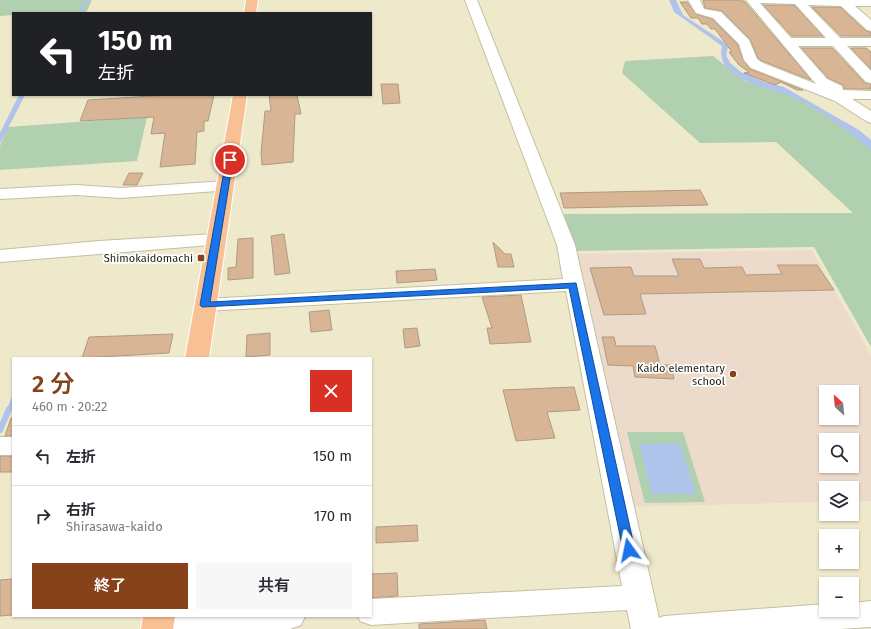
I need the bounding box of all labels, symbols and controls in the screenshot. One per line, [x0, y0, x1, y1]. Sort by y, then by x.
text: 150 m [98, 24, 173, 57]
icon: left [32, 28, 84, 80]
text: 左折 [98, 62, 134, 84]
pin [213, 143, 247, 177]
icon: arrive [219, 149, 241, 171]
place label: Shimokaidomachi [104, 252, 193, 265]
marker: Shimokaidomachi [196, 253, 206, 263]
place label: Kaido elementary school [637, 362, 726, 388]
marker: Kaido elementary school [728, 369, 738, 379]
text: 2 分 [32, 370, 74, 398]
button: close [310, 370, 352, 412]
north arrow [819, 385, 859, 425]
map controls [819, 385, 859, 617]
text: 460 m · 20:22 [32, 399, 107, 414]
button: search [819, 433, 859, 473]
icon: left [32, 445, 54, 467]
text: 150 m [313, 447, 352, 465]
text: 左折 [66, 448, 96, 466]
button: layers [819, 481, 859, 521]
text: 右折 [66, 501, 96, 519]
icon: right [32, 505, 54, 527]
text: 170 m [314, 507, 352, 525]
text: Shirasawa-kaido [66, 519, 163, 534]
position arrow [608, 529, 650, 571]
button: + [819, 529, 859, 569]
button: 終了 [32, 563, 188, 609]
button: 共有 [196, 563, 352, 609]
button: − [819, 577, 859, 617]

